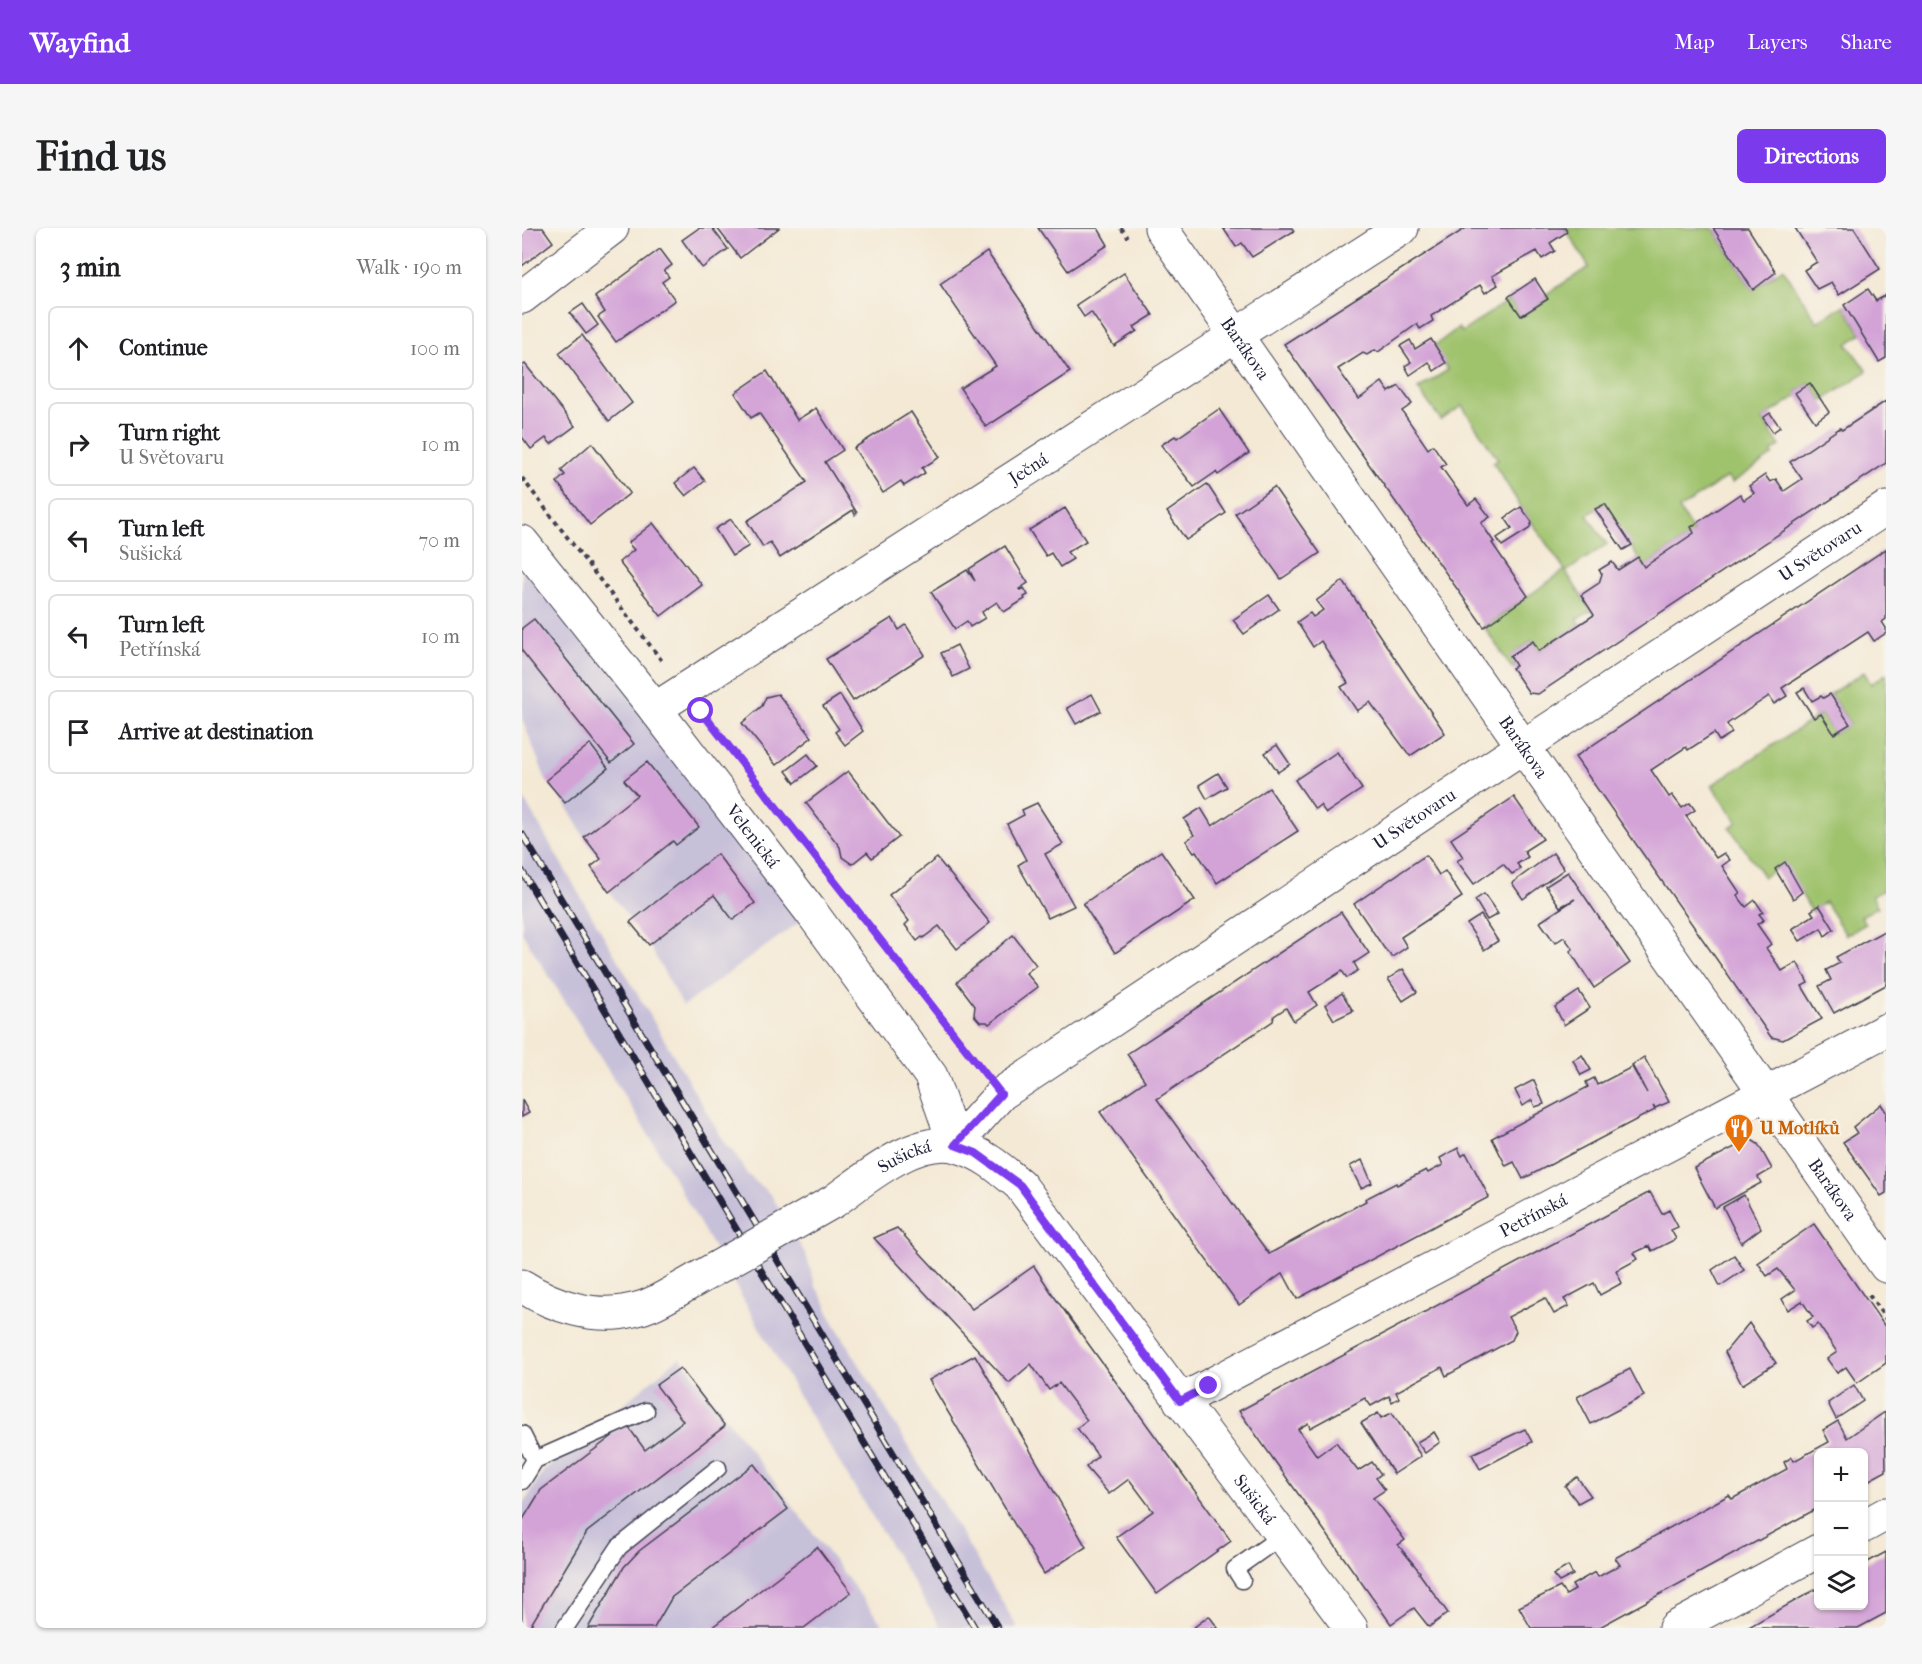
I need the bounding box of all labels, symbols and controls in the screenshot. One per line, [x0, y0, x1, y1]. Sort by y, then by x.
text: Wayfind [30, 26, 130, 59]
text: Map [1674, 30, 1715, 54]
text: Layers [1748, 30, 1807, 54]
text: Share [1840, 30, 1892, 54]
button: Directions [1737, 129, 1886, 183]
text: Find us [36, 132, 166, 181]
text: 3 min [60, 252, 121, 283]
text: Walk · 190 m [356, 256, 462, 279]
street label: Barákova [1216, 313, 1274, 384]
icon: ahead [62, 332, 95, 365]
text: Continue [119, 335, 208, 361]
text: 100 m [410, 337, 460, 360]
text: Turn right [119, 420, 220, 446]
icon: right [62, 428, 95, 461]
text: 10 m [421, 433, 460, 456]
text: U Světovaru [119, 446, 224, 469]
street label: Ječná [1003, 448, 1052, 490]
text: Turn left [119, 516, 205, 542]
street label: U Světovaru [1775, 517, 1865, 586]
icon: left [62, 524, 95, 557]
text: 70 m [418, 529, 460, 552]
text: Sušická [119, 542, 182, 565]
text: Turn left [119, 612, 205, 638]
icon: left [62, 620, 95, 653]
text: 10 m [421, 625, 460, 648]
text: Petřínská [119, 638, 201, 661]
route start [687, 697, 713, 723]
street label: Barákova [1495, 712, 1553, 783]
icon: arrive [62, 716, 95, 749]
text: Arrive at destination [119, 719, 313, 745]
street label: U Světovaru [1369, 784, 1460, 854]
street label: Velenická [721, 800, 784, 873]
restaurant icon: U Motlíků [1723, 1112, 1755, 1154]
place label: U Motlíků [1759, 1118, 1840, 1139]
street label: Sušická [874, 1135, 934, 1178]
street label: Barákova [1804, 1155, 1862, 1225]
street label: Petřínská [1496, 1189, 1571, 1242]
route end [1195, 1372, 1221, 1398]
map controls [1814, 1448, 1868, 1610]
button: + [1814, 1448, 1868, 1502]
street label: Sušická [1229, 1470, 1281, 1529]
button: − [1814, 1502, 1868, 1556]
button: layers [1814, 1556, 1868, 1610]

